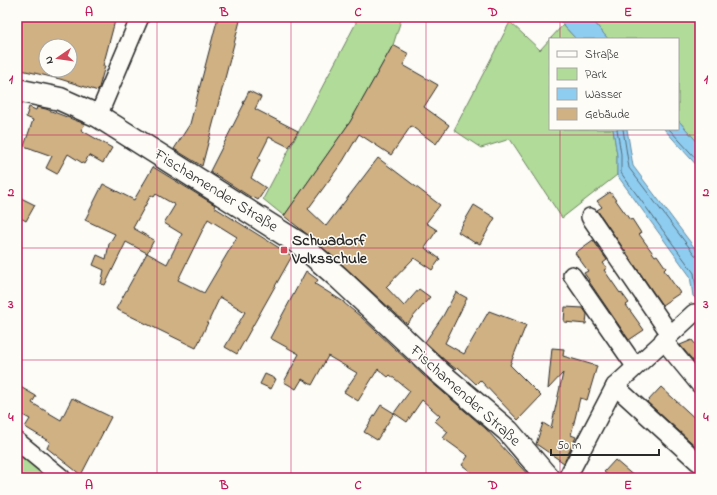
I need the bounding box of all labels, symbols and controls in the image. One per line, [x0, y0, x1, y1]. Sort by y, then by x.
text: A [85, 3, 93, 22]
text: B [219, 3, 229, 22]
text: C [354, 3, 362, 22]
text: D [487, 3, 498, 22]
text: E [624, 3, 632, 22]
north arrow [38, 38, 78, 78]
legend [549, 38, 679, 130]
text: Straße [585, 46, 619, 64]
text: N [41, 55, 58, 65]
text: Park [585, 66, 607, 84]
text: 1 [9, 70, 14, 89]
text: 1 [704, 70, 709, 89]
text: Wasser [585, 86, 622, 104]
text: Gebäude [585, 106, 630, 124]
street label: Fischamender Straße [149, 143, 283, 239]
text: 2 [7, 183, 15, 202]
text: 2 [702, 183, 710, 202]
place label: Schwadorf Volksschule [291, 229, 368, 271]
marker: Schwadorf Volksschule [279, 245, 289, 255]
text: 3 [7, 295, 14, 314]
text: 3 [702, 295, 709, 314]
street label: Fischamender Straße [403, 339, 526, 453]
text: 4 [7, 408, 14, 427]
text: 4 [702, 408, 709, 427]
scale bar [551, 431, 659, 457]
text: 50 m [557, 437, 581, 455]
text: A [85, 476, 93, 495]
text: B [219, 476, 229, 495]
text: C [354, 476, 362, 495]
text: D [487, 476, 498, 495]
text: E [624, 476, 632, 495]

